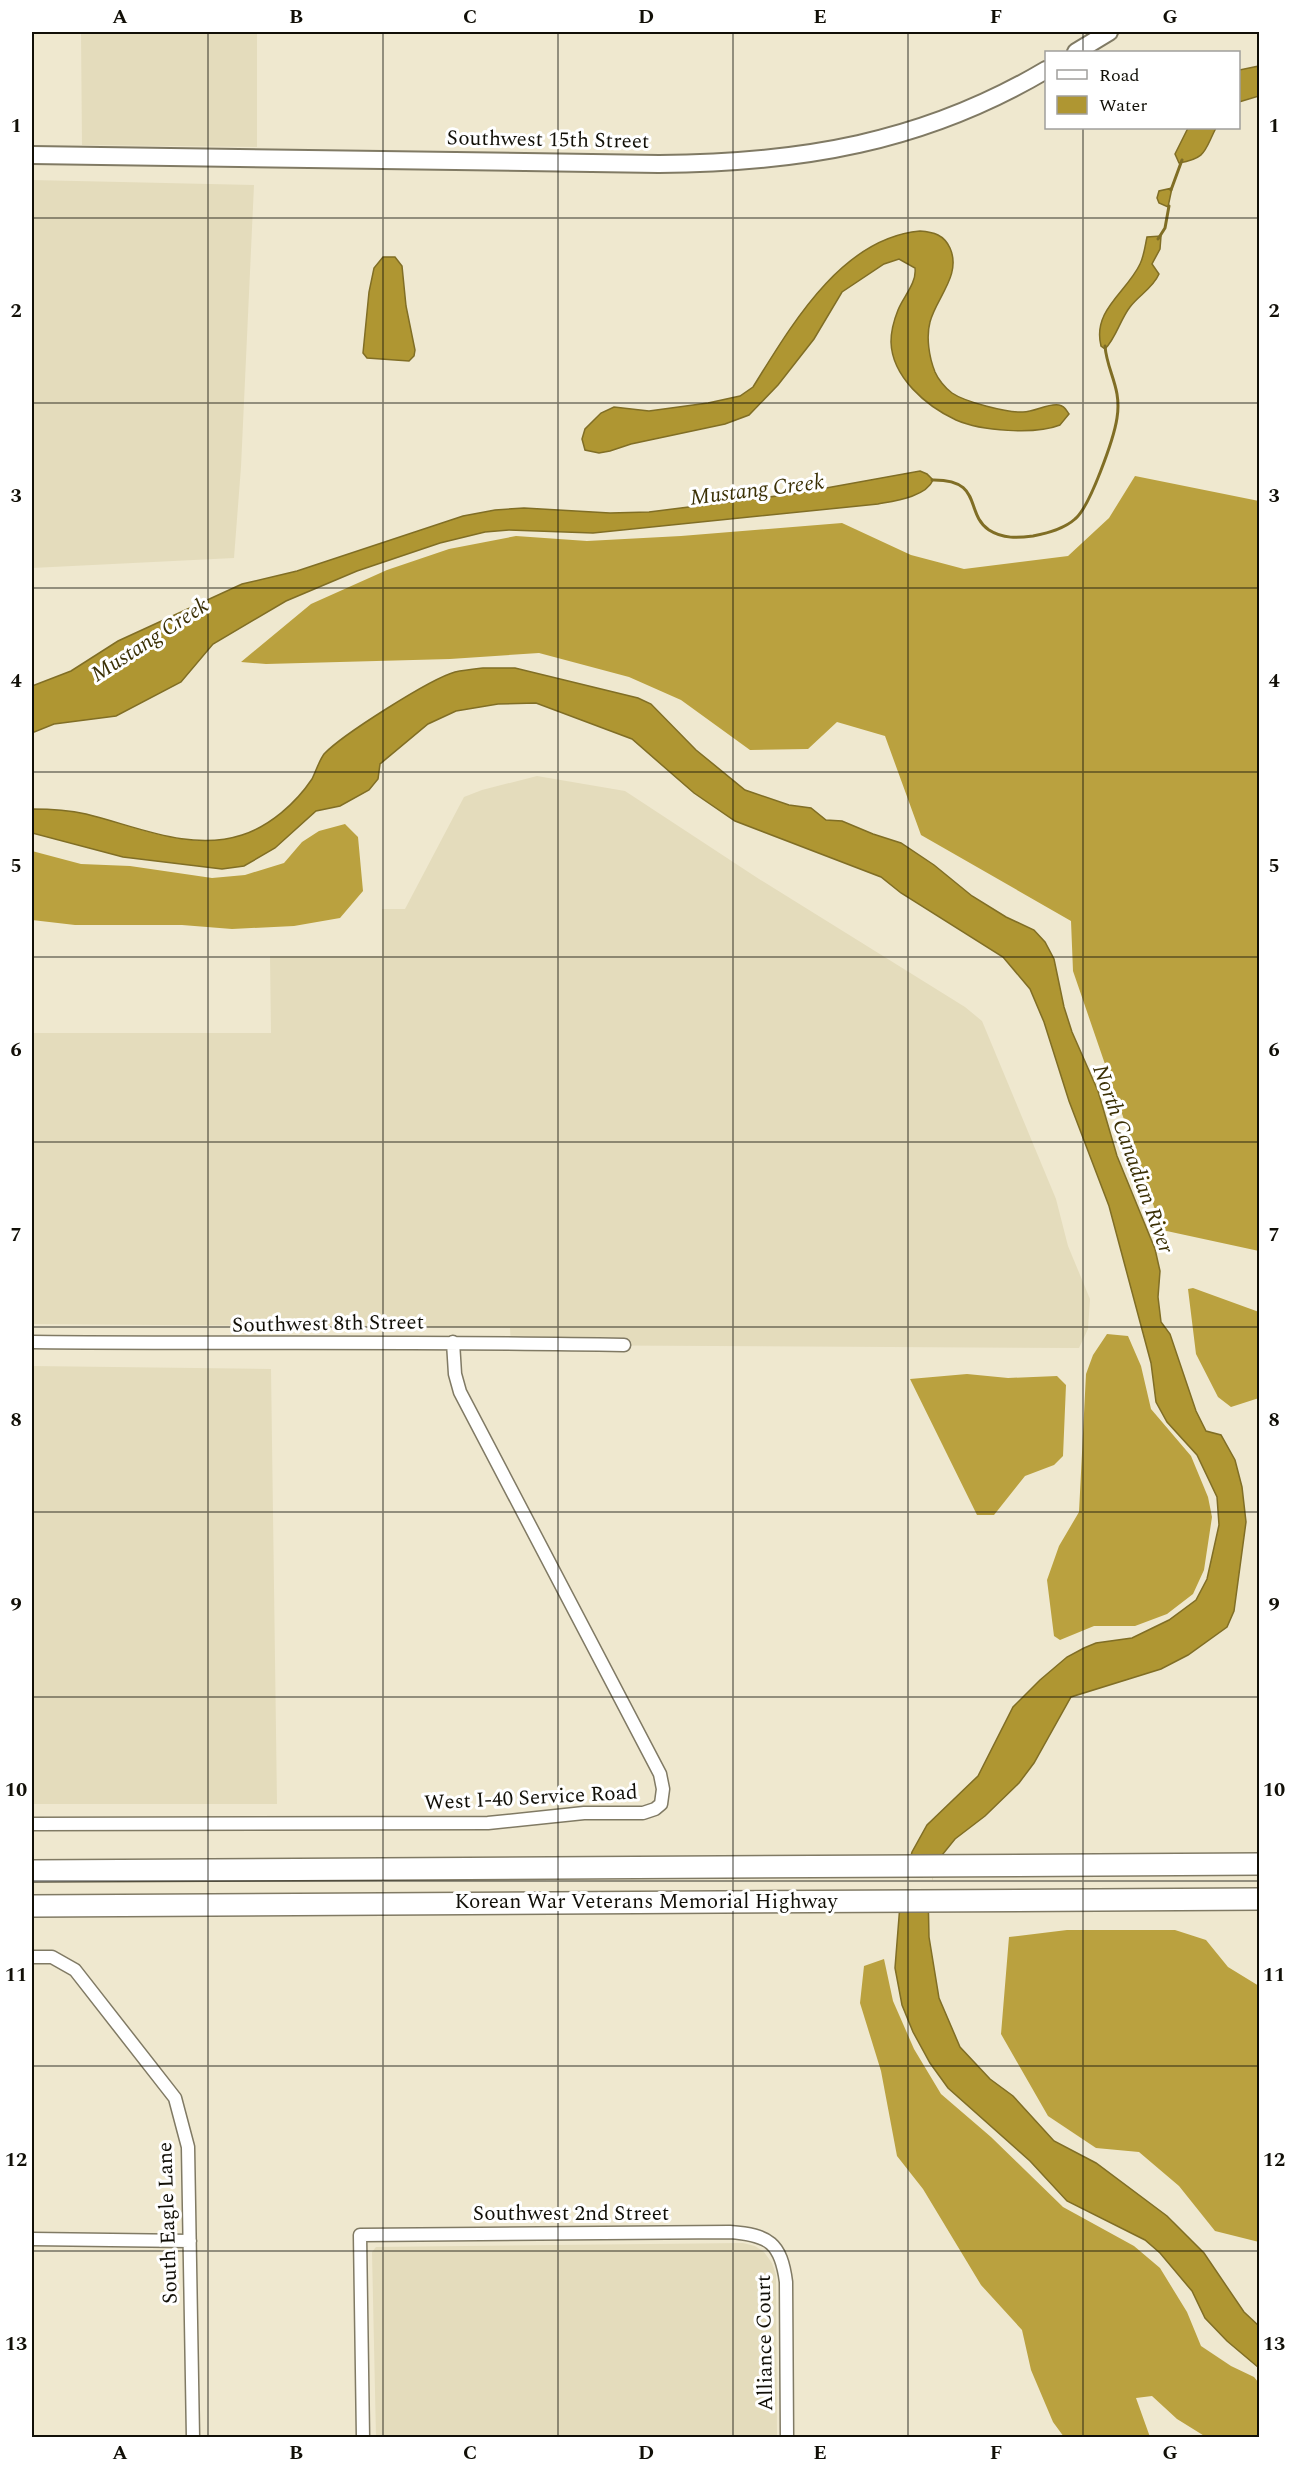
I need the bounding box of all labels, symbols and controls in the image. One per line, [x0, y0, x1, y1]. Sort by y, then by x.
text: A [112, 2, 128, 32]
text: B [289, 2, 303, 32]
text: C [463, 2, 477, 32]
text: D [638, 2, 654, 32]
text: E [813, 2, 827, 32]
text: F [990, 2, 1002, 32]
text: G [1162, 2, 1178, 32]
legend [1045, 51, 1240, 129]
text: Road [1099, 62, 1140, 89]
text: Water [1099, 92, 1147, 119]
text: 1 [10, 111, 22, 141]
text: 1 [1268, 111, 1280, 141]
street label: Southwest 15th Street [446, 122, 650, 158]
text: 2 [10, 296, 22, 326]
text: 2 [1268, 296, 1280, 326]
water label: Mustang Creek [688, 465, 826, 515]
text: 3 [10, 481, 22, 511]
text: 3 [1268, 481, 1280, 511]
water label: Mustang Creek [84, 589, 216, 691]
text: 4 [10, 666, 22, 696]
text: 4 [1268, 666, 1280, 696]
text: 5 [10, 851, 22, 881]
text: 5 [1268, 851, 1280, 881]
text: 6 [10, 1035, 22, 1065]
text: 6 [1268, 1035, 1280, 1065]
water label: North Canadian River [1083, 1060, 1183, 1259]
text: 7 [10, 1220, 22, 1250]
text: 7 [1268, 1220, 1280, 1250]
street label: Southwest 8th Street [232, 1306, 424, 1342]
text: 8 [10, 1405, 22, 1435]
text: 8 [1268, 1405, 1280, 1435]
text: 9 [10, 1590, 22, 1620]
text: 9 [1268, 1590, 1280, 1620]
text: 10 [5, 1775, 27, 1805]
text: 10 [1263, 1775, 1285, 1805]
street label: West I-40 Service Road [423, 1776, 639, 1820]
street label: Korean War Veterans Memorial Highway [454, 1886, 838, 1918]
text: 11 [5, 1960, 27, 1990]
text: 11 [1263, 1960, 1285, 1990]
street label: South Eagle Lane [149, 2141, 187, 2305]
text: 12 [5, 2145, 27, 2175]
text: 12 [1263, 2145, 1285, 2175]
street label: Southwest 2nd Street [473, 2198, 669, 2230]
street label: Alliance Court [748, 2274, 782, 2412]
text: 13 [5, 2329, 27, 2359]
text: 13 [1263, 2329, 1285, 2359]
text: A [112, 2438, 128, 2468]
text: B [289, 2438, 303, 2468]
text: C [463, 2438, 477, 2468]
text: D [638, 2438, 654, 2468]
text: E [813, 2438, 827, 2468]
text: F [990, 2438, 1002, 2468]
text: G [1162, 2438, 1178, 2468]

